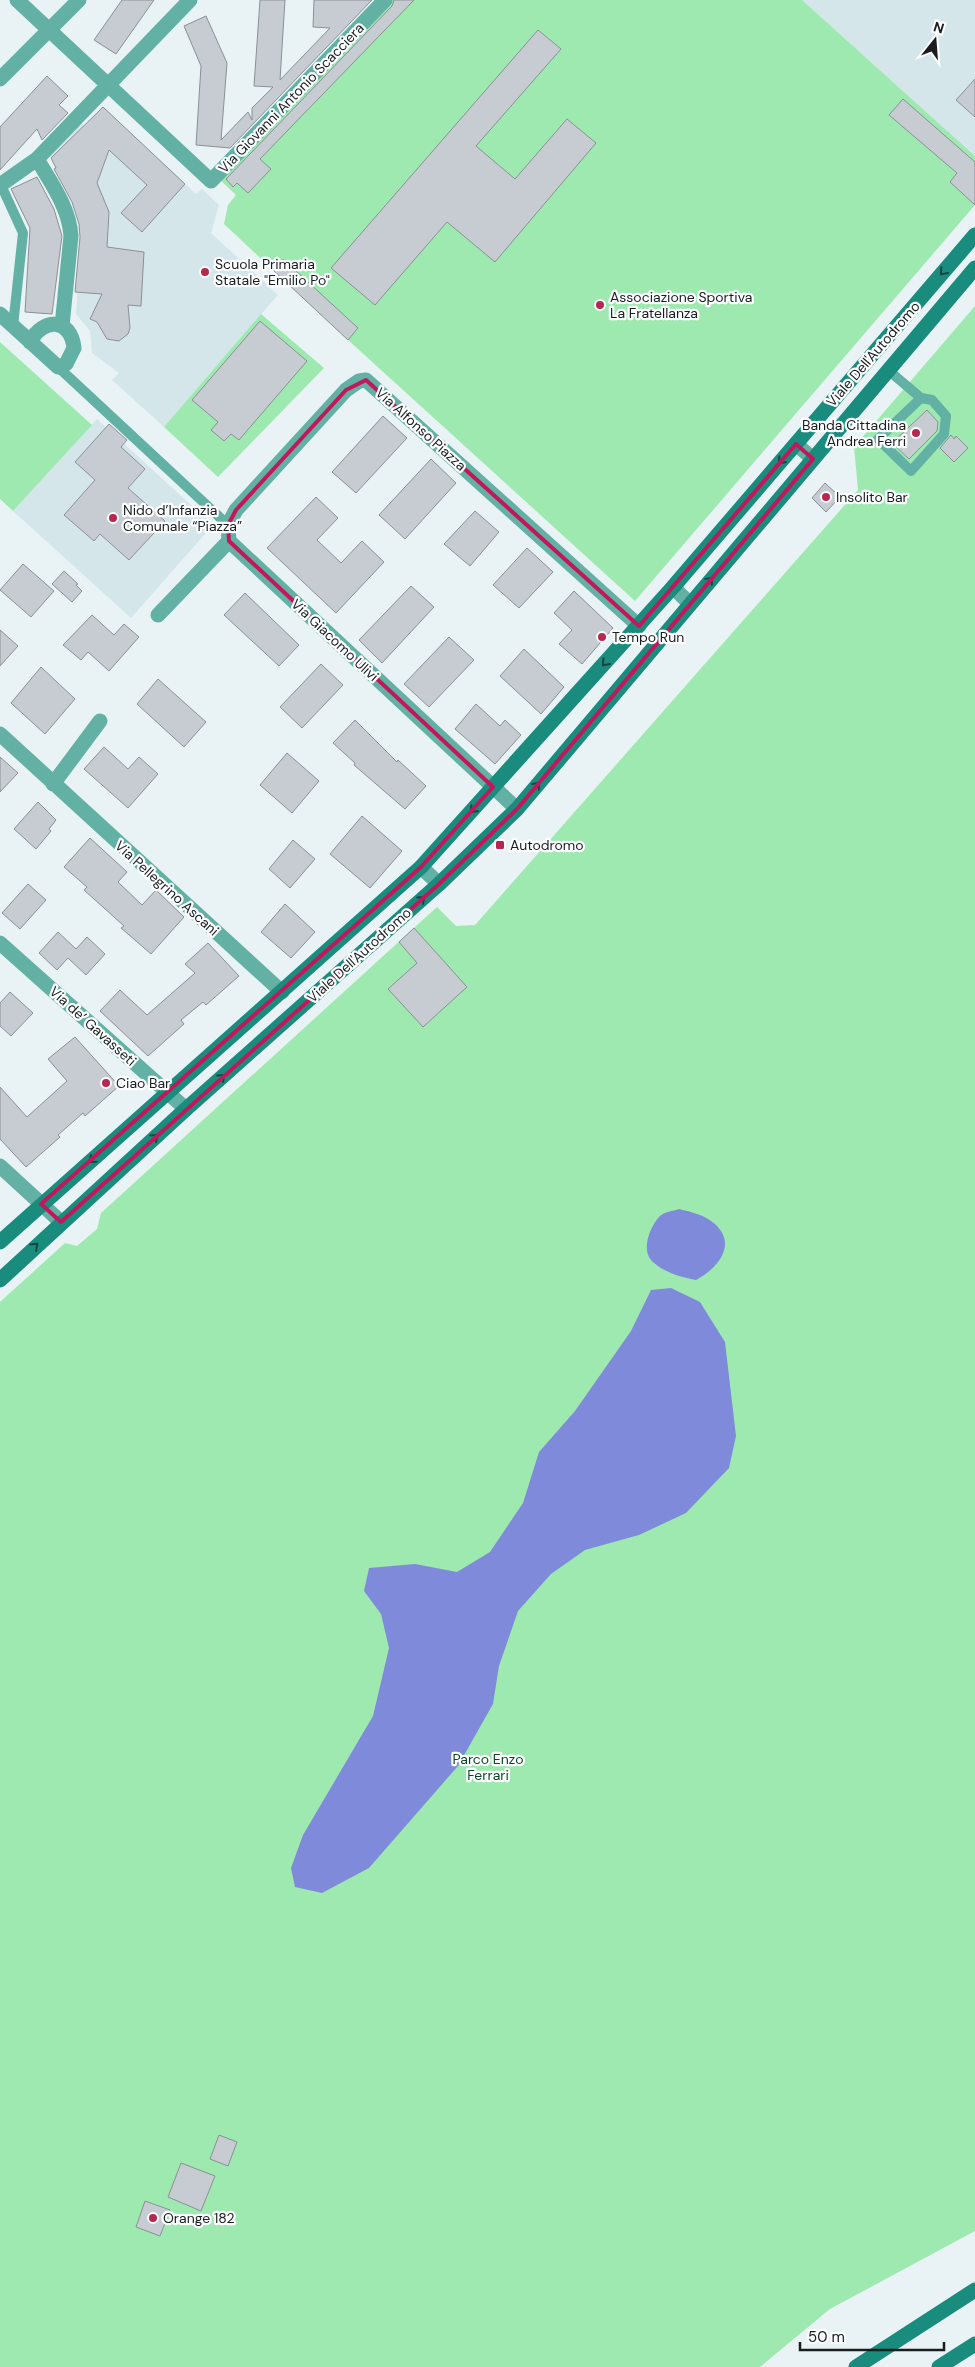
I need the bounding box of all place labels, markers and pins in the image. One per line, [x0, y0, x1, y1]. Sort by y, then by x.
place label: Scuola Primaria Statale "Emilio Po" [215, 255, 330, 289]
marker: Scuola Primaria Statale "Emilio Po" [199, 266, 211, 278]
place label: Associazione Sportiva La Fratellanza [610, 288, 752, 322]
marker: Associazione Sportiva La Fratellanza [594, 299, 606, 311]
place label: Banda Cittadina Andrea Ferri [802, 416, 906, 450]
marker: Banda Cittadina Andrea Ferri [910, 427, 922, 439]
place label: Insolito Bar [836, 488, 908, 506]
marker: Insolito Bar [820, 491, 832, 503]
place label: Nido d’Infanzia Comunale “Piazza” [123, 501, 242, 535]
marker: Nido d’Infanzia Comunale “Piazza” [107, 512, 119, 524]
place label: Tempo Run [612, 628, 684, 646]
marker: Tempo Run [596, 631, 608, 643]
place label: Autodromo [510, 836, 584, 854]
marker: Autodromo [494, 839, 506, 851]
place label: Ciao Bar [116, 1074, 170, 1092]
marker: Ciao Bar [100, 1077, 112, 1089]
place label: Orange 182 [163, 2209, 235, 2227]
marker: Orange 182 [147, 2212, 159, 2224]

